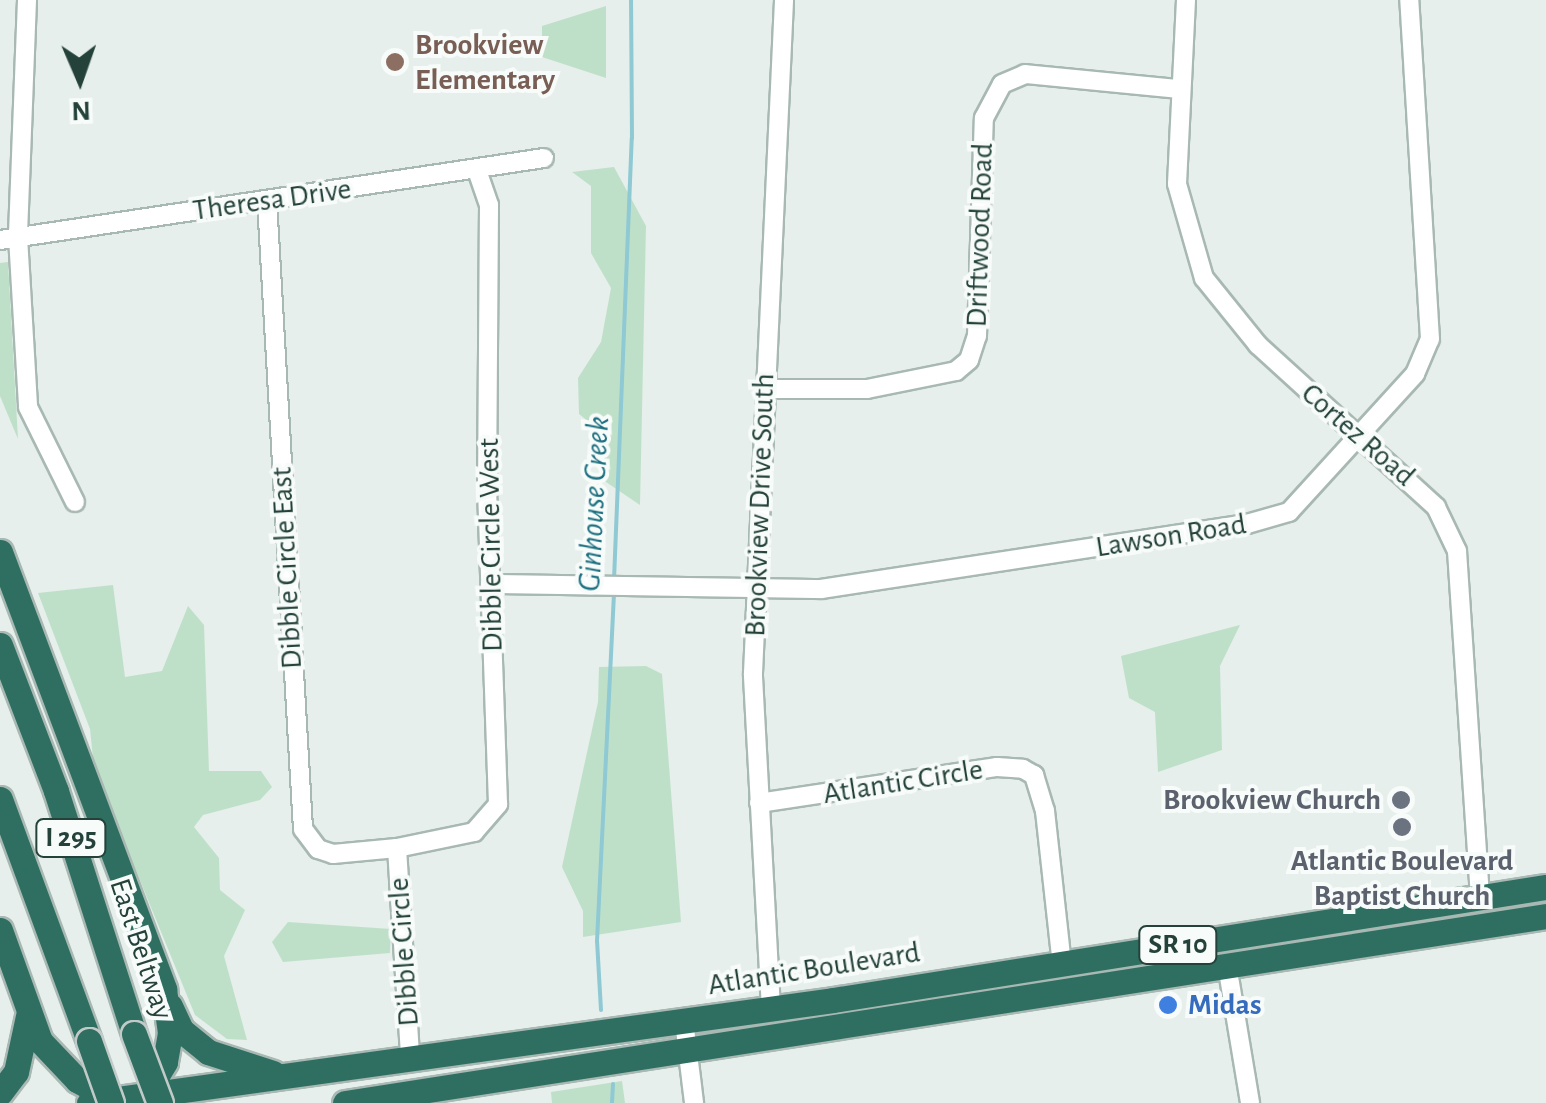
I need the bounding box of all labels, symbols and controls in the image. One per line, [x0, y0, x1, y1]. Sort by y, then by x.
place label: Brookview Elementary [415, 27, 555, 98]
north arrow [30, 30, 130, 130]
marker: Brookview Elementary [384, 51, 406, 73]
text: N [71, 96, 91, 124]
street label: Driftwood Road [959, 142, 1001, 328]
street label: Theresa Drive [190, 171, 354, 229]
street label: Brookview Drive South [737, 373, 783, 637]
street label: Cortez Road [1294, 376, 1422, 494]
water label: Ginhouse Creek [570, 416, 618, 592]
street label: Dibble Circle West [471, 438, 511, 652]
street label: Dibble Circle East [264, 466, 310, 670]
street label: Lawson Road [1093, 506, 1249, 566]
street label: Atlantic Circle [820, 752, 986, 812]
place label: Brookview Church [1163, 782, 1381, 818]
marker: Brookview Church [1390, 789, 1412, 811]
road number: I 295 [34, 815, 108, 861]
marker: Atlantic Boulevard Baptist Church [1391, 816, 1413, 838]
place label: Atlantic Boulevard Baptist Church [1291, 843, 1513, 914]
street label: East Beltway [101, 874, 181, 1024]
street label: Dibble Circle [381, 876, 427, 1028]
road number: SR 10 [1138, 922, 1218, 968]
street label: Atlantic Boulevard [705, 934, 923, 1004]
place label: Midas [1188, 987, 1261, 1023]
marker: Midas [1157, 994, 1179, 1016]

